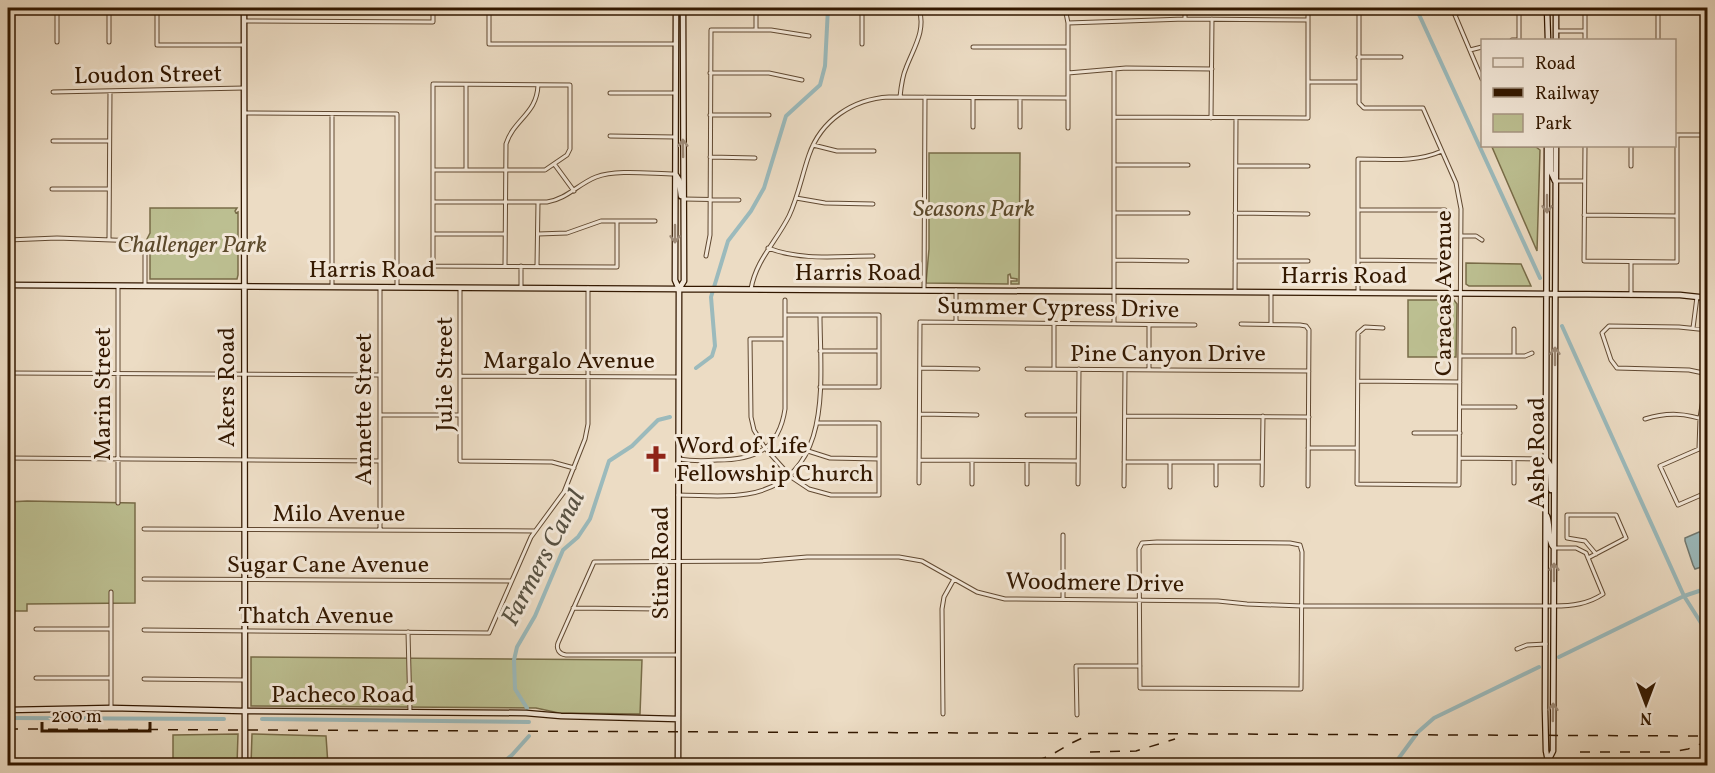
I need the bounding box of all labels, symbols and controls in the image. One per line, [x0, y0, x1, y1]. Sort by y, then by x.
legend [1481, 39, 1676, 147]
text: Road [1535, 52, 1576, 77]
street label: Loudon Street [74, 58, 222, 94]
text: Railway [1535, 82, 1599, 107]
text: Park [1535, 112, 1572, 137]
one-way arrow [677, 139, 689, 159]
park label: Seasons Park [913, 193, 1035, 227]
one-way arrow [1541, 193, 1553, 213]
street label: Caracas Avenue [1428, 210, 1462, 376]
one-way arrow [669, 223, 681, 243]
park label: Challenger Park [117, 229, 267, 263]
street label: Harris Road [309, 254, 435, 288]
street label: Harris Road [795, 257, 921, 291]
street label: Harris Road [1281, 260, 1407, 294]
street label: Summer Cypress Drive [937, 290, 1179, 328]
street label: Julie Street [429, 317, 463, 431]
street label: Marin Street [87, 327, 121, 461]
street label: Akers Road [211, 327, 245, 447]
street label: Annette Street [348, 333, 382, 485]
street label: Pine Canyon Drive [1070, 338, 1266, 372]
street label: Margalo Avenue [483, 345, 655, 379]
one-way arrow [1549, 347, 1561, 367]
street label: Ashe Road [1521, 397, 1555, 509]
place label: Word of Life Fellowship Church [676, 430, 873, 492]
church icon: Word of Life Fellowship Church [641, 444, 671, 474]
water label: Farmers Canal [493, 483, 595, 632]
street label: Milo Avenue [273, 498, 405, 532]
street label: Stine Road [645, 506, 679, 620]
street label: Sugar Cane Avenue [227, 549, 429, 583]
one-way arrow [1548, 563, 1560, 583]
street label: Woodmere Drive [1005, 565, 1185, 603]
street label: Thatch Avenue [238, 600, 394, 634]
north arrow [1616, 674, 1676, 734]
street label: Pacheco Road [271, 679, 415, 713]
scale bar [42, 695, 150, 733]
one-way arrow [1547, 702, 1559, 722]
text: 200 m [51, 705, 102, 730]
text: N [1640, 706, 1652, 728]

